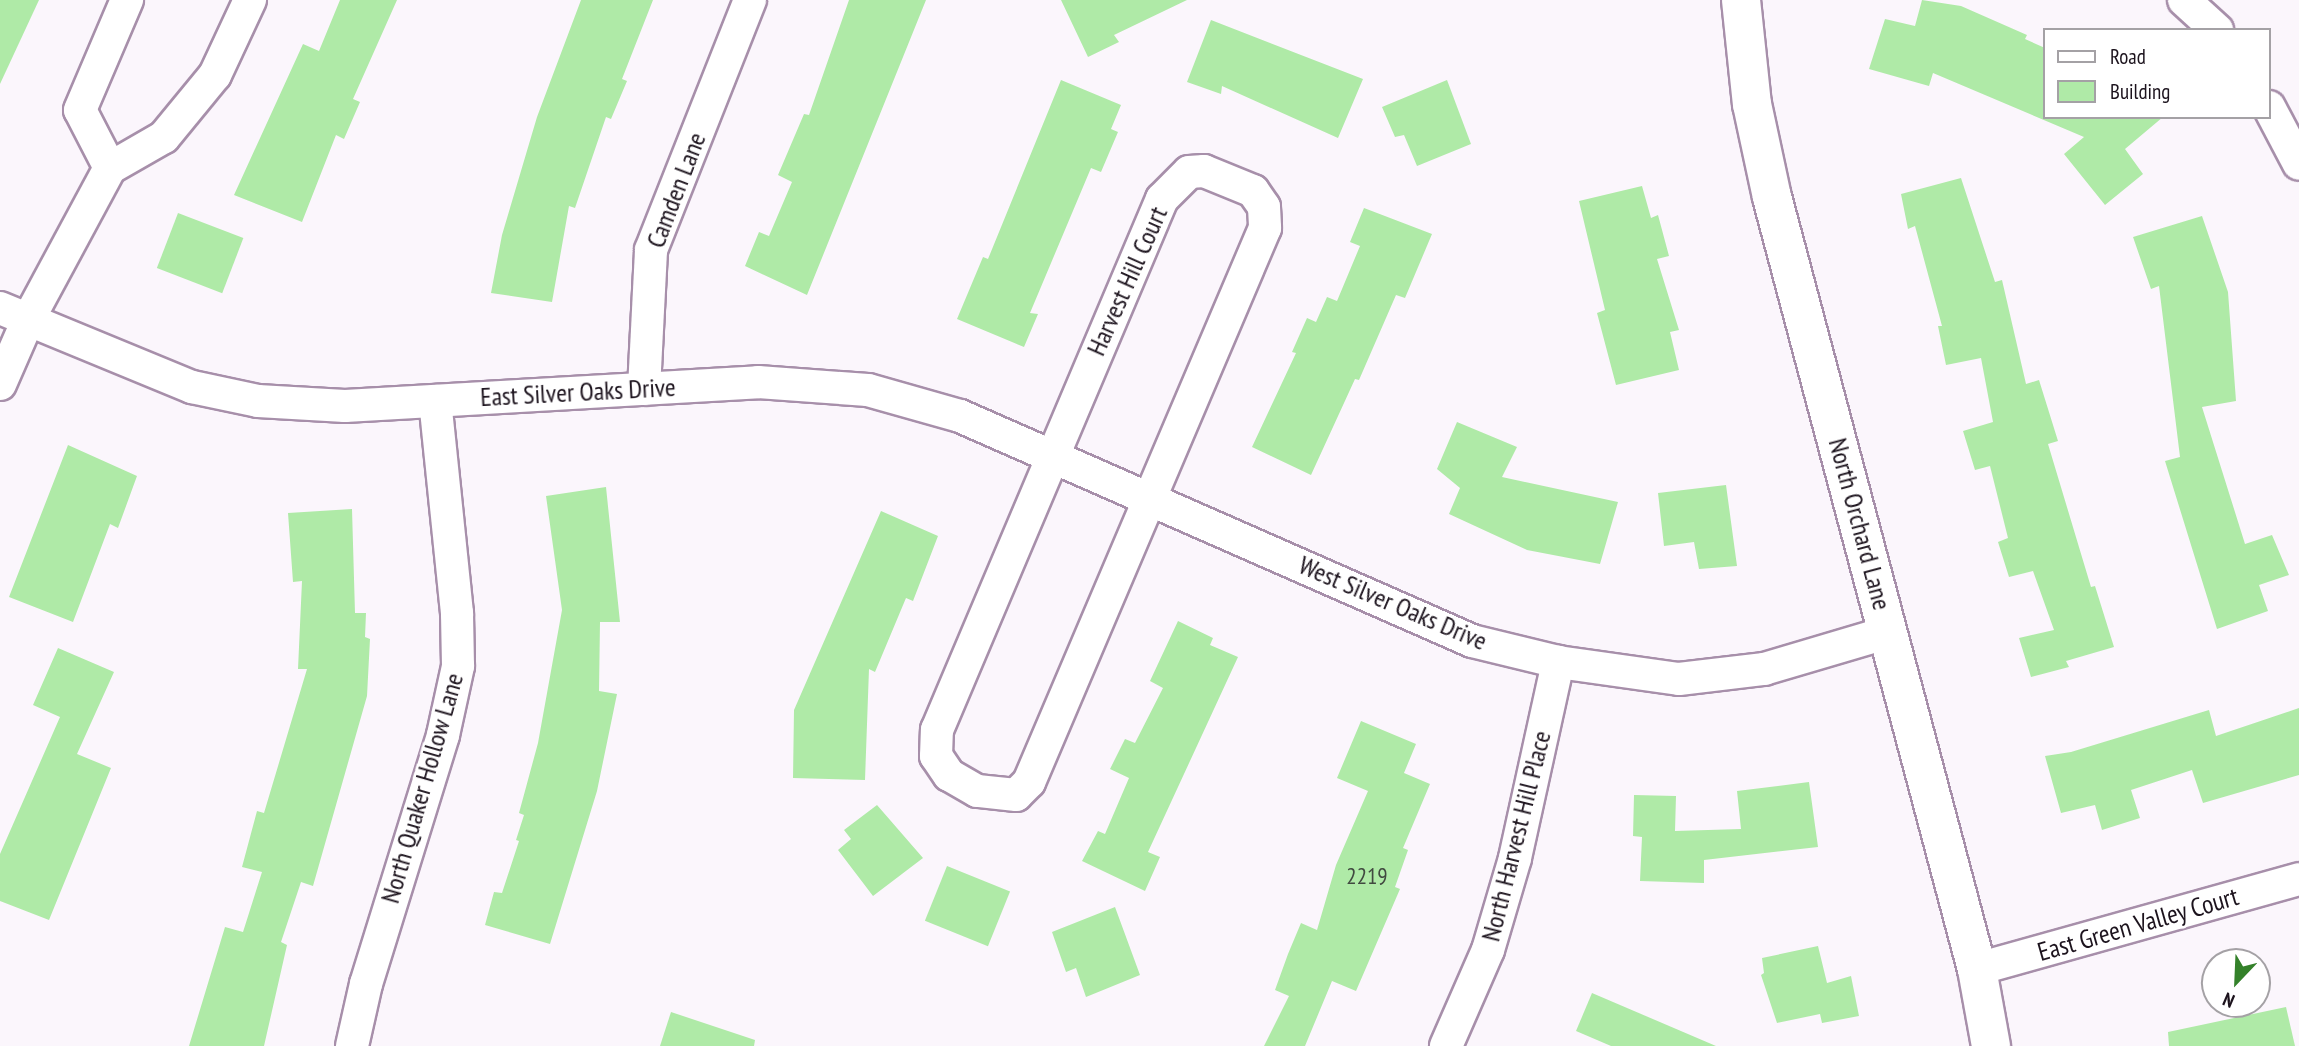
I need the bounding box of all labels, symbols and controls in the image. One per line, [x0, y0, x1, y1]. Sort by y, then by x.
legend [2044, 28, 2271, 119]
text: Road [2110, 43, 2146, 70]
text: Building [2110, 78, 2170, 105]
street label: Camden Lane [640, 128, 712, 252]
street label: Harvest Hill Court [1080, 202, 1174, 360]
street label: East Silver Oaks Drive [480, 371, 676, 413]
street label: North Orchard Lane [1822, 435, 1898, 613]
street label: West Silver Oaks Drive [1294, 549, 1492, 657]
street label: North Quaker Hollow Lane [374, 669, 470, 907]
street label: North Harvest Hill Place [1475, 728, 1557, 944]
house number: 2219 [1346, 862, 1388, 890]
street label: East Green Valley Court [2033, 880, 2243, 968]
north arrow [2201, 948, 2271, 1018]
text: N [2219, 987, 2238, 1014]

